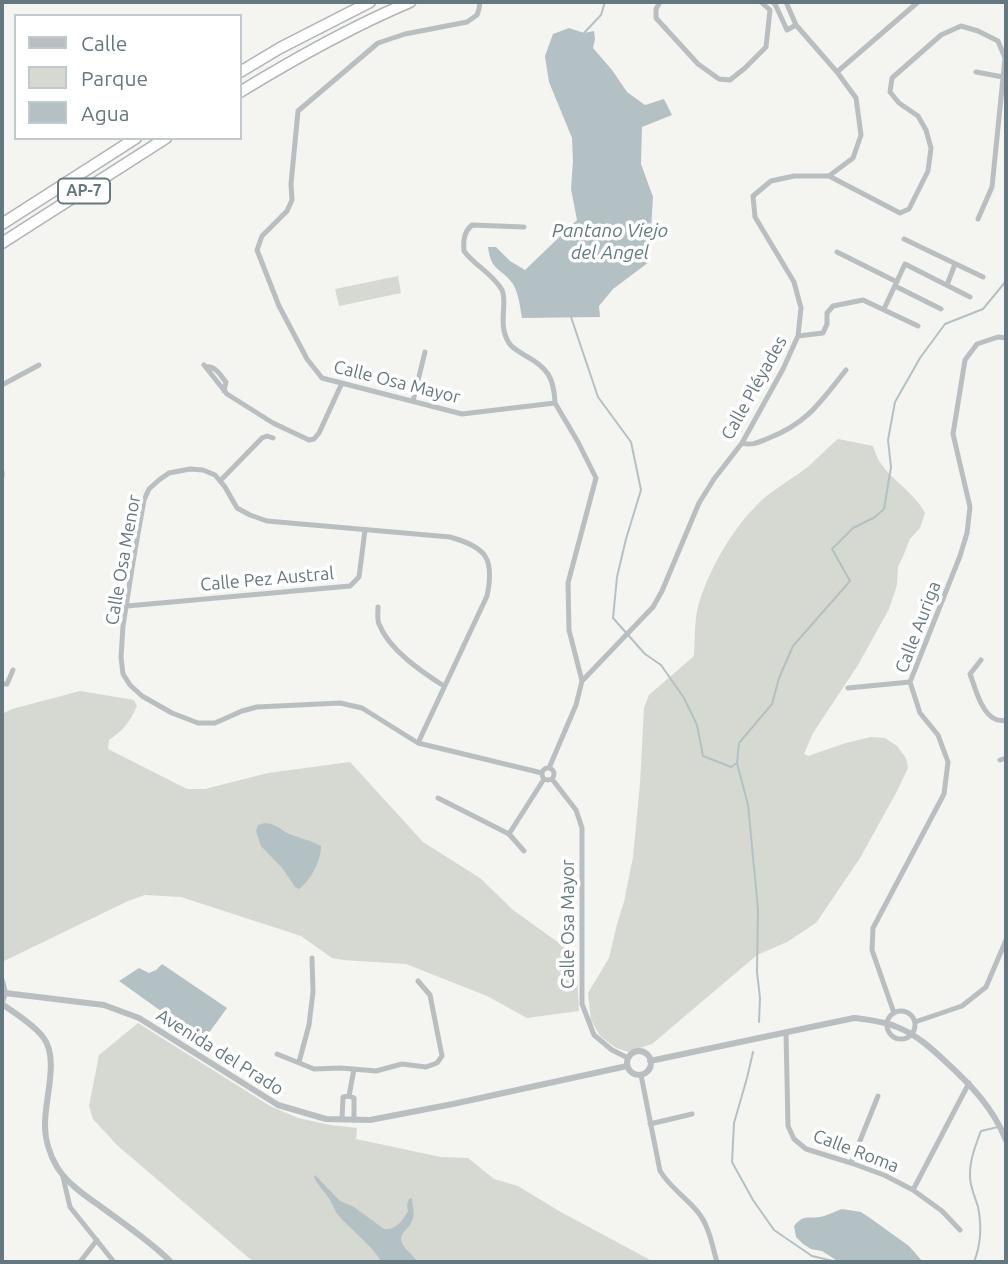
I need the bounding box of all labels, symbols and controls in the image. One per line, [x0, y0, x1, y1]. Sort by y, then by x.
legend [14, 14, 242, 140]
text: Calle [81, 31, 127, 55]
text: Parque [81, 66, 148, 90]
text: Agua [81, 101, 130, 125]
road number: AP-7 [58, 178, 110, 204]
water label: Pantano Viejo del Angel [552, 220, 668, 264]
street label: Calle Pléyades [717, 332, 791, 444]
street label: Calle Osa Mayor [331, 356, 463, 408]
street label: Calle Osa Menor [101, 493, 145, 627]
street label: Calle Pez Austral [199, 562, 335, 596]
street label: Calle Auriga [891, 578, 945, 676]
street label: Calle Osa Mayor [557, 859, 579, 989]
street label: Avenida del Prado [152, 1004, 288, 1100]
street label: Calle Roma [810, 1125, 902, 1177]

